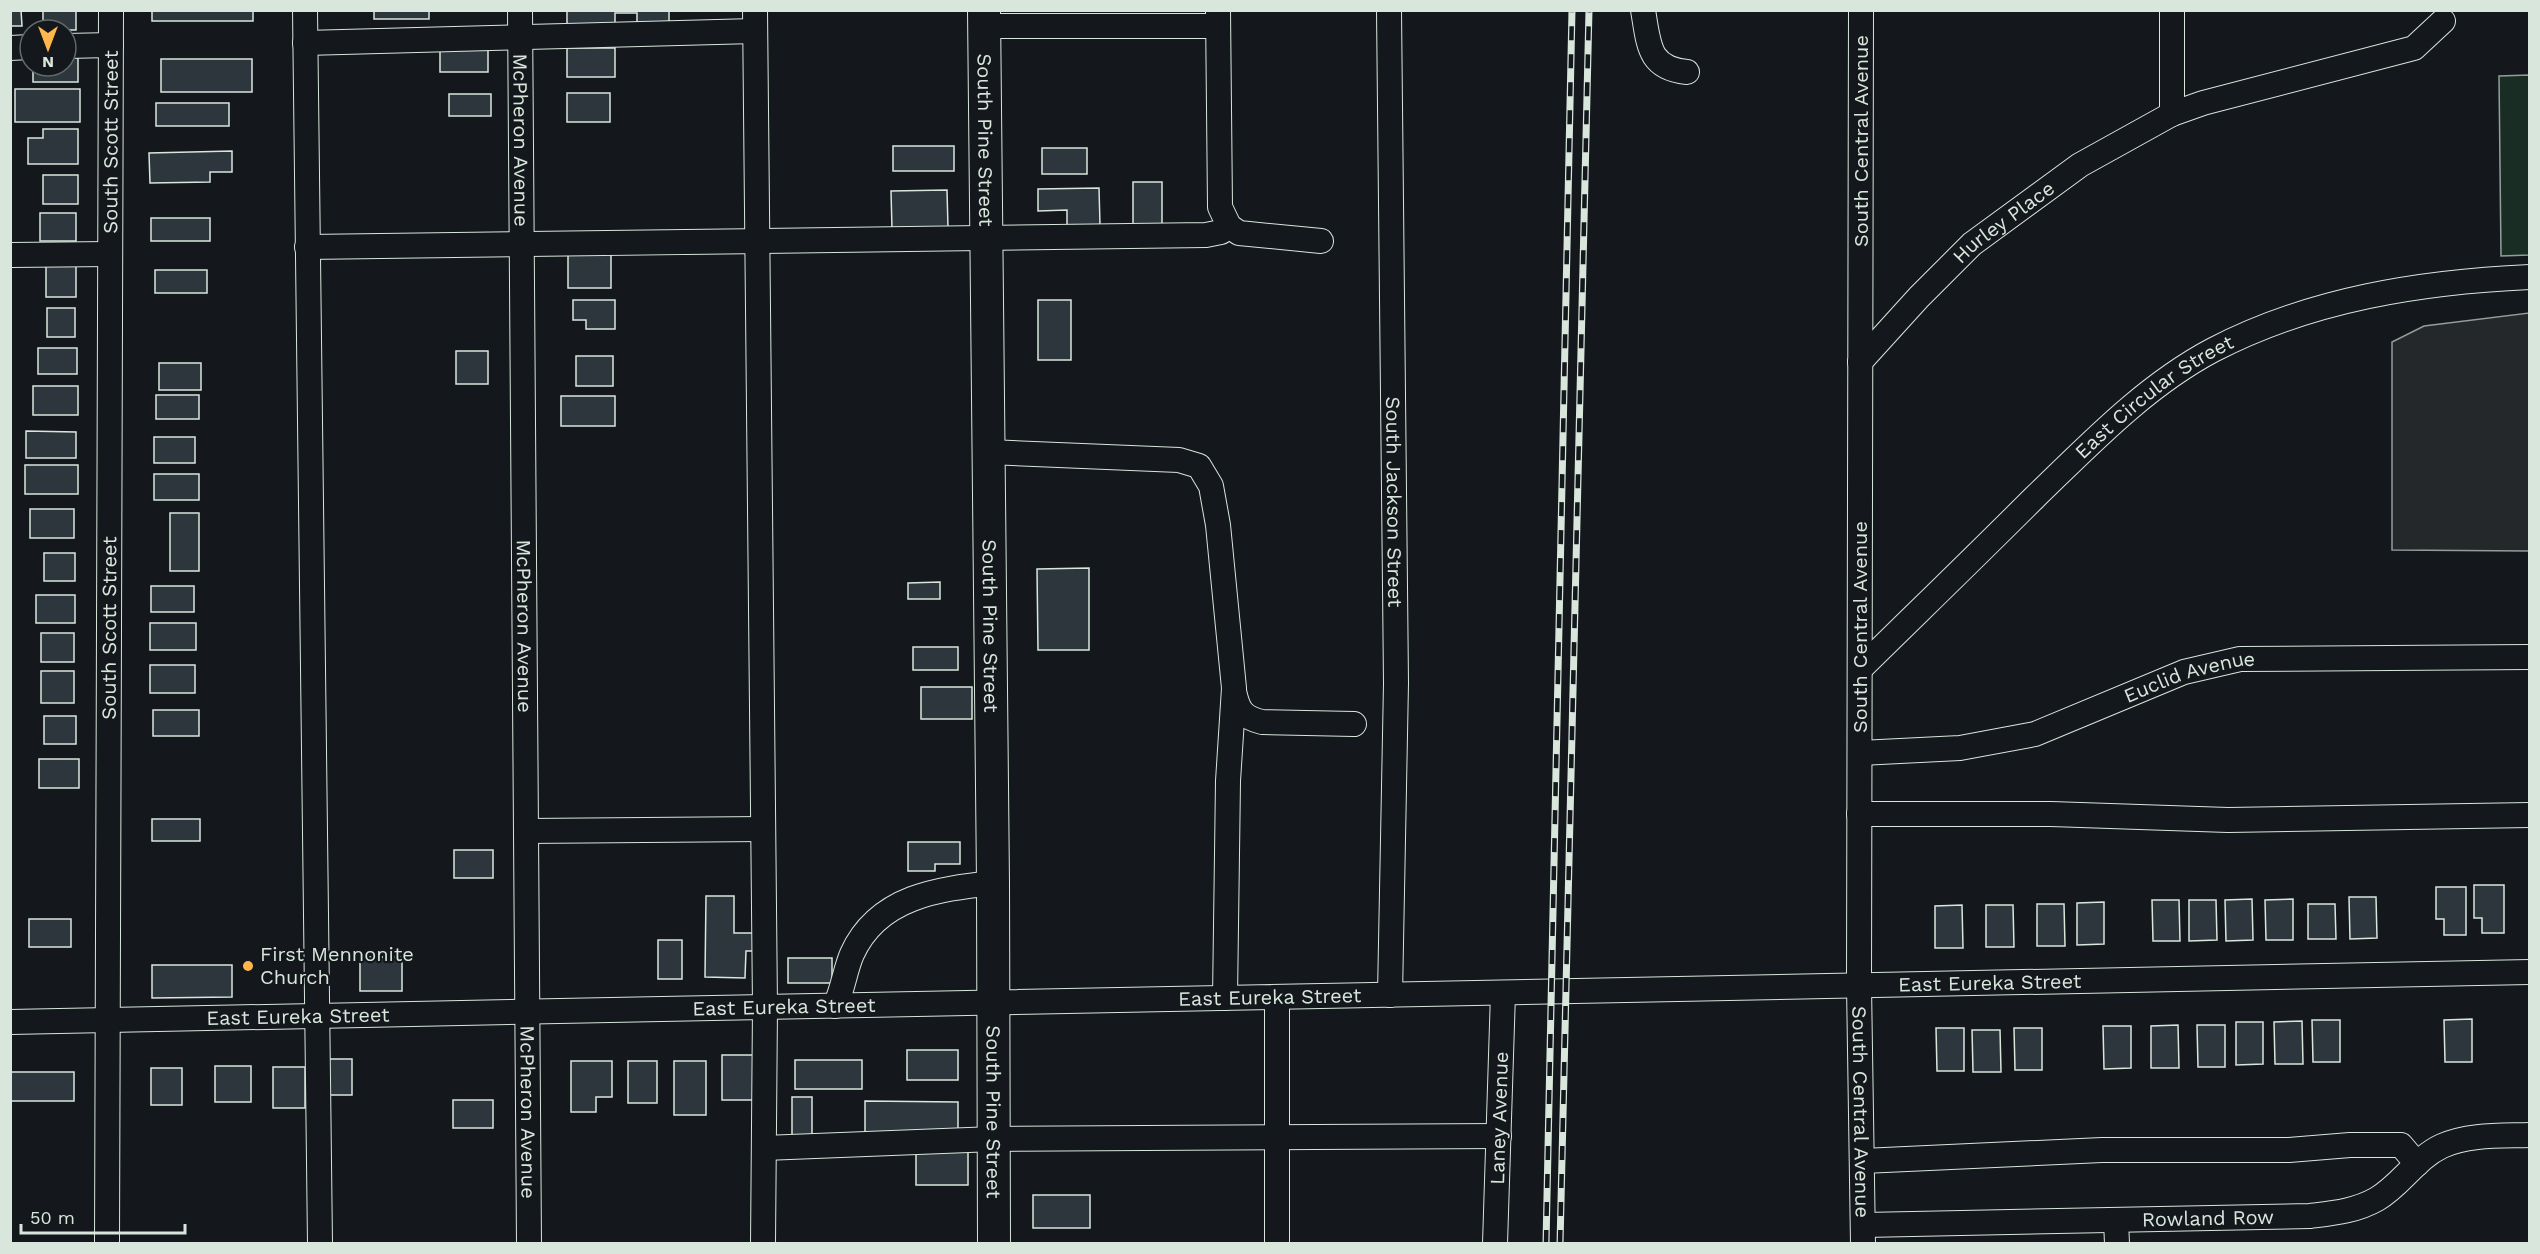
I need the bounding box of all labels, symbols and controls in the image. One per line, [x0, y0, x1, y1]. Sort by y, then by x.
north arrow [18, 18, 78, 78]
street label: South Central Avenue [1849, 35, 1873, 247]
street label: South Scott Street [98, 50, 123, 234]
text: N [42, 53, 54, 72]
street label: McPheron Avenue [508, 53, 534, 227]
street label: South Pine Street [972, 53, 998, 227]
street label: Hurley Place [1948, 176, 2059, 268]
street label: East Circular Street [2070, 329, 2238, 464]
street label: South Jackson Street [1381, 396, 1407, 608]
street label: South Central Avenue [1848, 521, 1872, 733]
street label: South Scott Street [97, 536, 121, 720]
street label: McPheron Avenue [512, 539, 537, 713]
street label: South Pine Street [977, 539, 1003, 713]
street label: Euclid Avenue [2120, 647, 2255, 708]
place label: First Mennonite Church [260, 942, 414, 989]
marker: First Mennonite Church [241, 959, 255, 973]
street label: East Eureka Street [1898, 969, 2082, 997]
street label: East Eureka Street [1178, 983, 1362, 1011]
street label: East Eureka Street [692, 993, 876, 1020]
street label: East Eureka Street [206, 1002, 390, 1030]
street label: South Central Avenue [1847, 1006, 1875, 1218]
street label: McPheron Avenue [515, 1025, 541, 1199]
street label: South Pine Street [981, 1025, 1006, 1199]
street label: Laney Avenue [1485, 1051, 1513, 1185]
scale bar [21, 1197, 184, 1235]
street label: Rowland Row [2142, 1205, 2274, 1231]
text: 50 m [30, 1207, 75, 1228]

